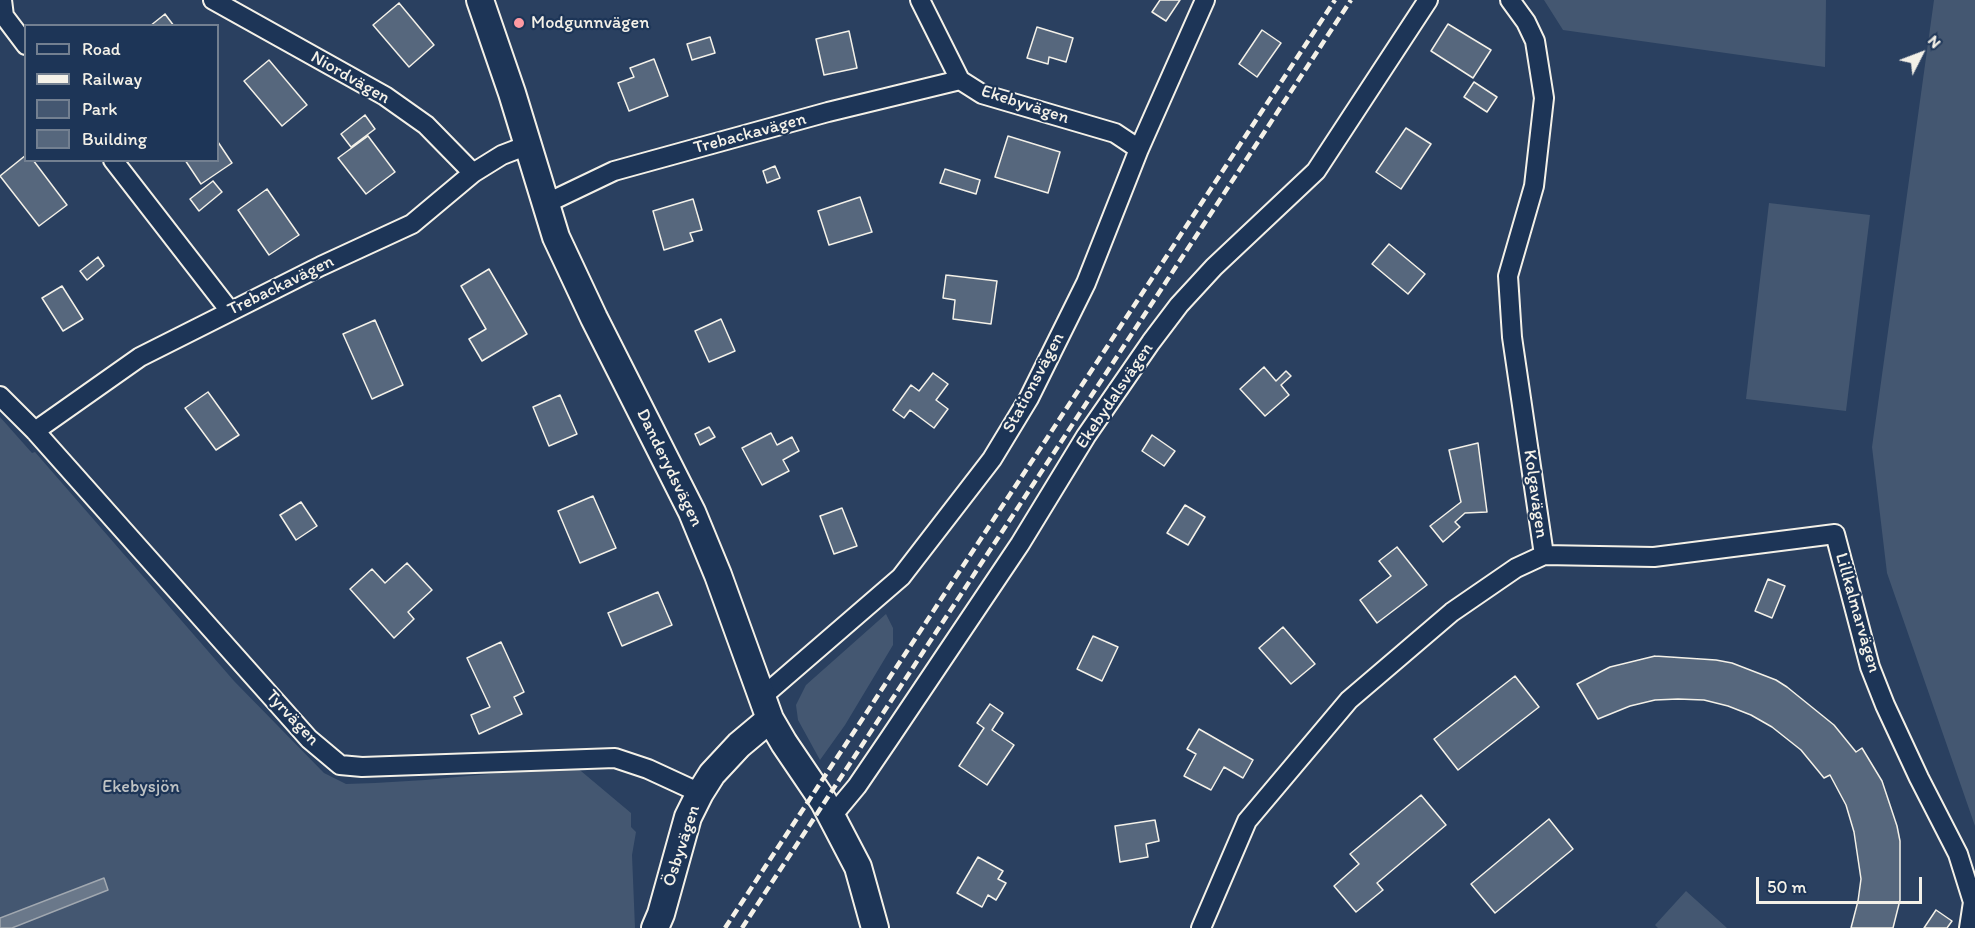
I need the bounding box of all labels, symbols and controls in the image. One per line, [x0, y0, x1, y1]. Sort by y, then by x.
place label: Modgunnvägen [531, 12, 649, 34]
marker: Modgunnvägen [512, 16, 526, 30]
legend [24, 24, 219, 162]
north arrow [1891, 24, 1951, 84]
text: N [1924, 31, 1945, 52]
text: Road [82, 38, 121, 60]
street label: Niordvägen [307, 47, 393, 109]
text: Railway [82, 68, 142, 90]
street label: Ekebyvägen [978, 81, 1072, 129]
text: Park [82, 98, 117, 120]
street label: Trebackavägen [691, 109, 809, 159]
text: Building [82, 128, 147, 150]
street label: Trebackavägen [224, 251, 338, 321]
street label: Stationsvägen [998, 329, 1070, 437]
street label: Ekebydalsvägen [1072, 339, 1158, 453]
street label: Danderydsvägen [631, 406, 707, 530]
street label: Kolgavägen [1518, 448, 1552, 540]
street label: Lillkalmarvägen [1830, 551, 1884, 675]
street label: Tyrvägen [261, 686, 323, 750]
park label: Ekebysjön [102, 776, 180, 798]
street label: Ösbyvägen [659, 802, 705, 890]
scale bar [1759, 865, 1926, 903]
text: 50 m [1767, 876, 1807, 898]

